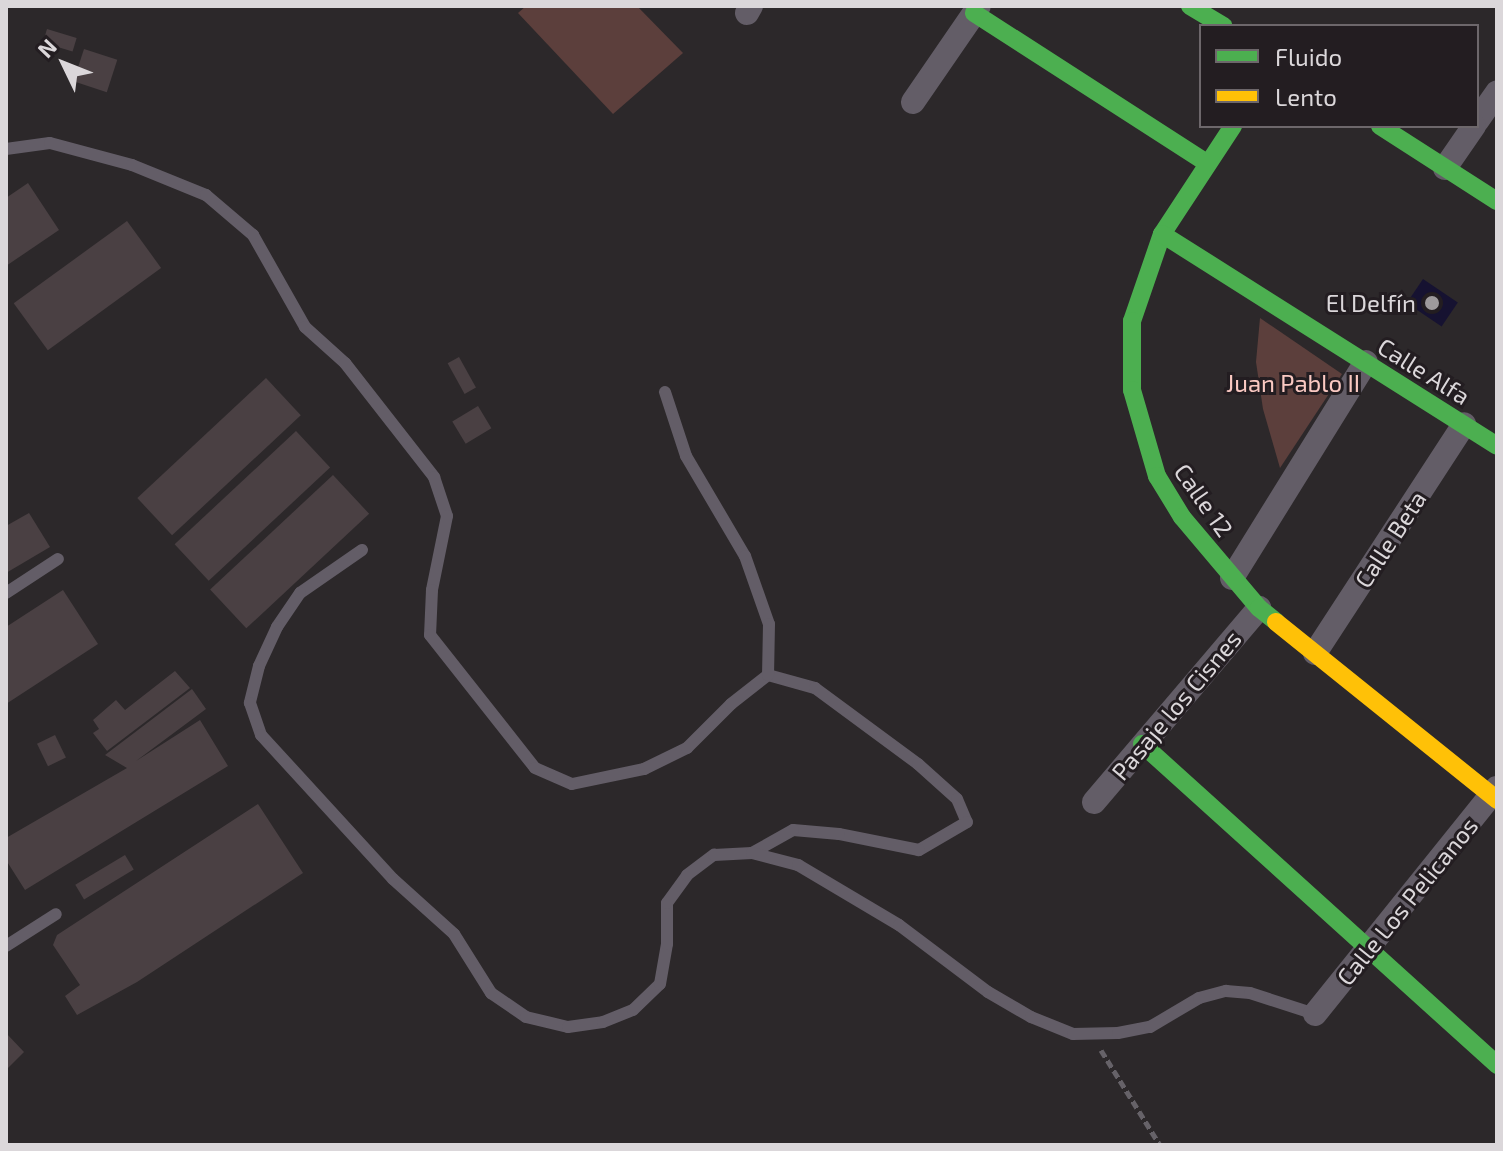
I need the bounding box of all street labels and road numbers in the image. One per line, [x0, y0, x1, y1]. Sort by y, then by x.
street label: Calle Alfa [1372, 331, 1476, 411]
street label: Calle 12 [1169, 458, 1239, 542]
street label: Calle Beta [1348, 485, 1432, 593]
street label: Pasaje los Cisnes [1105, 625, 1247, 785]
street label: Calle Los Pelicanos [1331, 811, 1483, 991]

